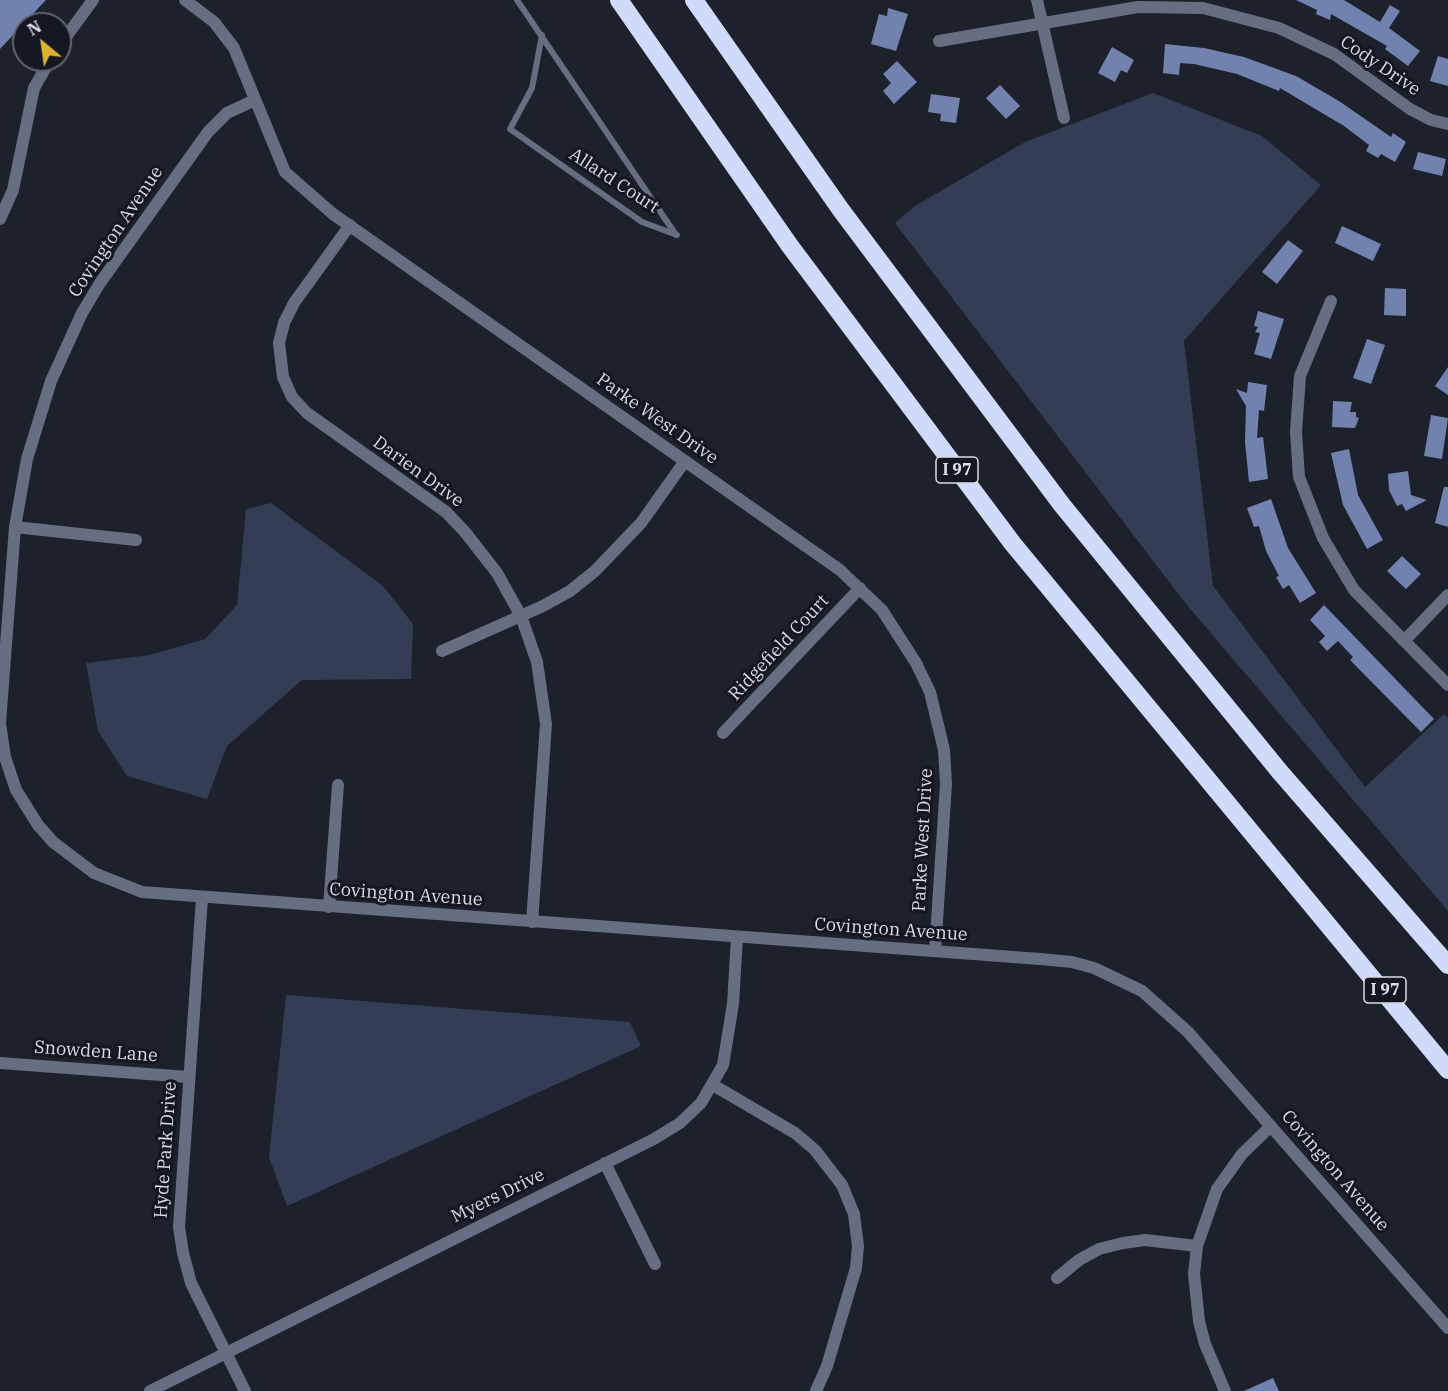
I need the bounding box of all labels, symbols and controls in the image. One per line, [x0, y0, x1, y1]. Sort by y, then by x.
north arrow [12, 12, 72, 72]
text: N [24, 16, 45, 40]
street label: Cody Drive [1336, 31, 1424, 101]
street label: Allard Court [565, 144, 663, 218]
street label: Covington Avenue [64, 162, 168, 302]
street label: Parke West Drive [592, 369, 722, 469]
street label: Darien Drive [368, 432, 468, 512]
road number: I 97 [936, 457, 978, 483]
street label: Ridgefield Court [724, 591, 834, 705]
street label: Parke West Drive [908, 768, 938, 912]
street label: Covington Avenue [329, 879, 483, 911]
street label: Covington Avenue [814, 914, 968, 946]
road number: I 97 [1364, 977, 1406, 1003]
street label: Snowden Lane [33, 1037, 159, 1067]
street label: Hyde Park Drive [150, 1081, 182, 1219]
street label: Covington Avenue [1276, 1106, 1394, 1236]
street label: Myers Drive [448, 1164, 548, 1228]

